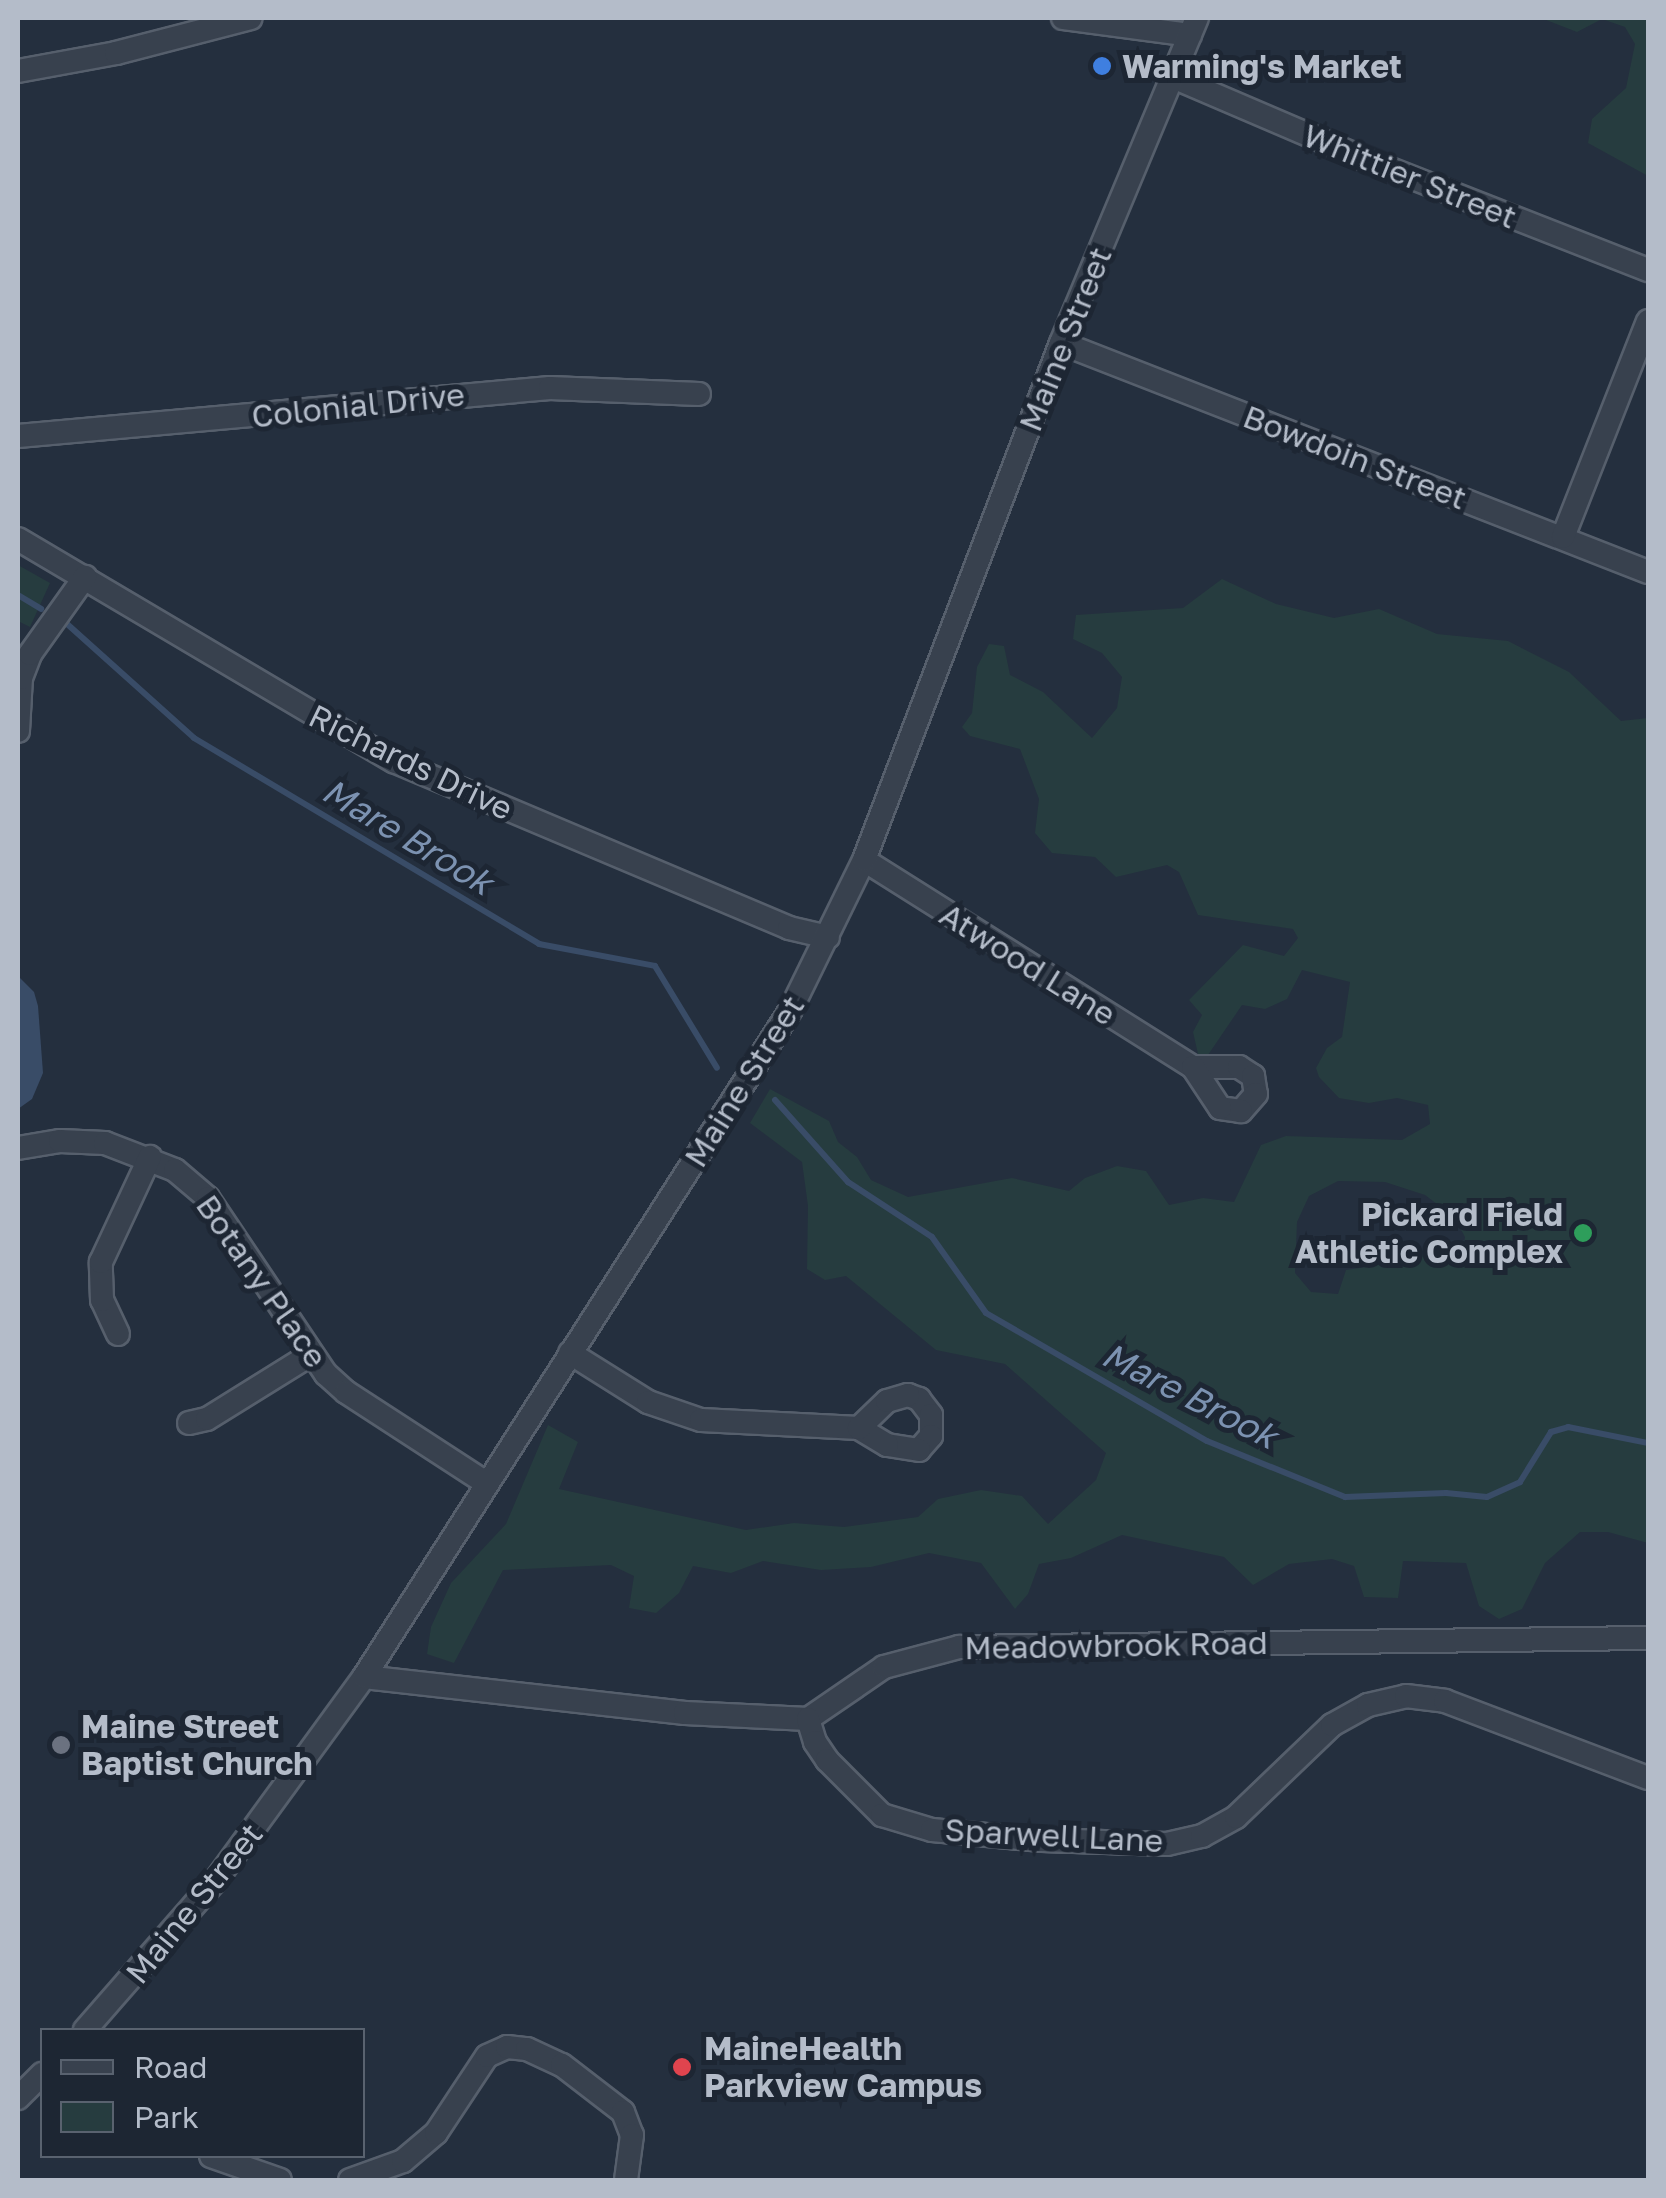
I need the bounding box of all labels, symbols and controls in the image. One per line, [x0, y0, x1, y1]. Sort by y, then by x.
place label: Warming's Market [1122, 47, 1402, 85]
marker: Warming's Market [1091, 55, 1113, 77]
street label: Whittier Street [1298, 116, 1522, 236]
street label: Maine Street [1011, 241, 1119, 437]
street label: Colonial Drive [250, 375, 466, 435]
street label: Bowdoin Street [1238, 397, 1472, 517]
street label: Richards Drive [303, 696, 519, 828]
water label: Mare Brook [315, 769, 501, 903]
street label: Atwood Lane [933, 895, 1123, 1033]
street label: Maine Street [676, 988, 812, 1174]
street label: Botany Place [188, 1187, 336, 1375]
place label: Pickard Field Athletic Complex [1295, 1196, 1563, 1271]
marker: Pickard Field Athletic Complex [1572, 1222, 1594, 1244]
water label: Mare Brook [1095, 1333, 1285, 1457]
street label: Meadowbrook Road [964, 1623, 1268, 1667]
place label: Maine Street Baptist Church [81, 1708, 313, 1783]
marker: Maine Street Baptist Church [50, 1734, 72, 1756]
street label: Sparwell Lane [944, 1810, 1164, 1860]
street label: Maine Street [118, 1815, 270, 1991]
legend [40, 2028, 365, 2158]
place label: MaineHealth Parkview Campus [704, 2030, 982, 2105]
text: Road [134, 2049, 208, 2085]
marker: MaineHealth Parkview Campus [669, 2054, 695, 2080]
text: Park [134, 2099, 199, 2135]

